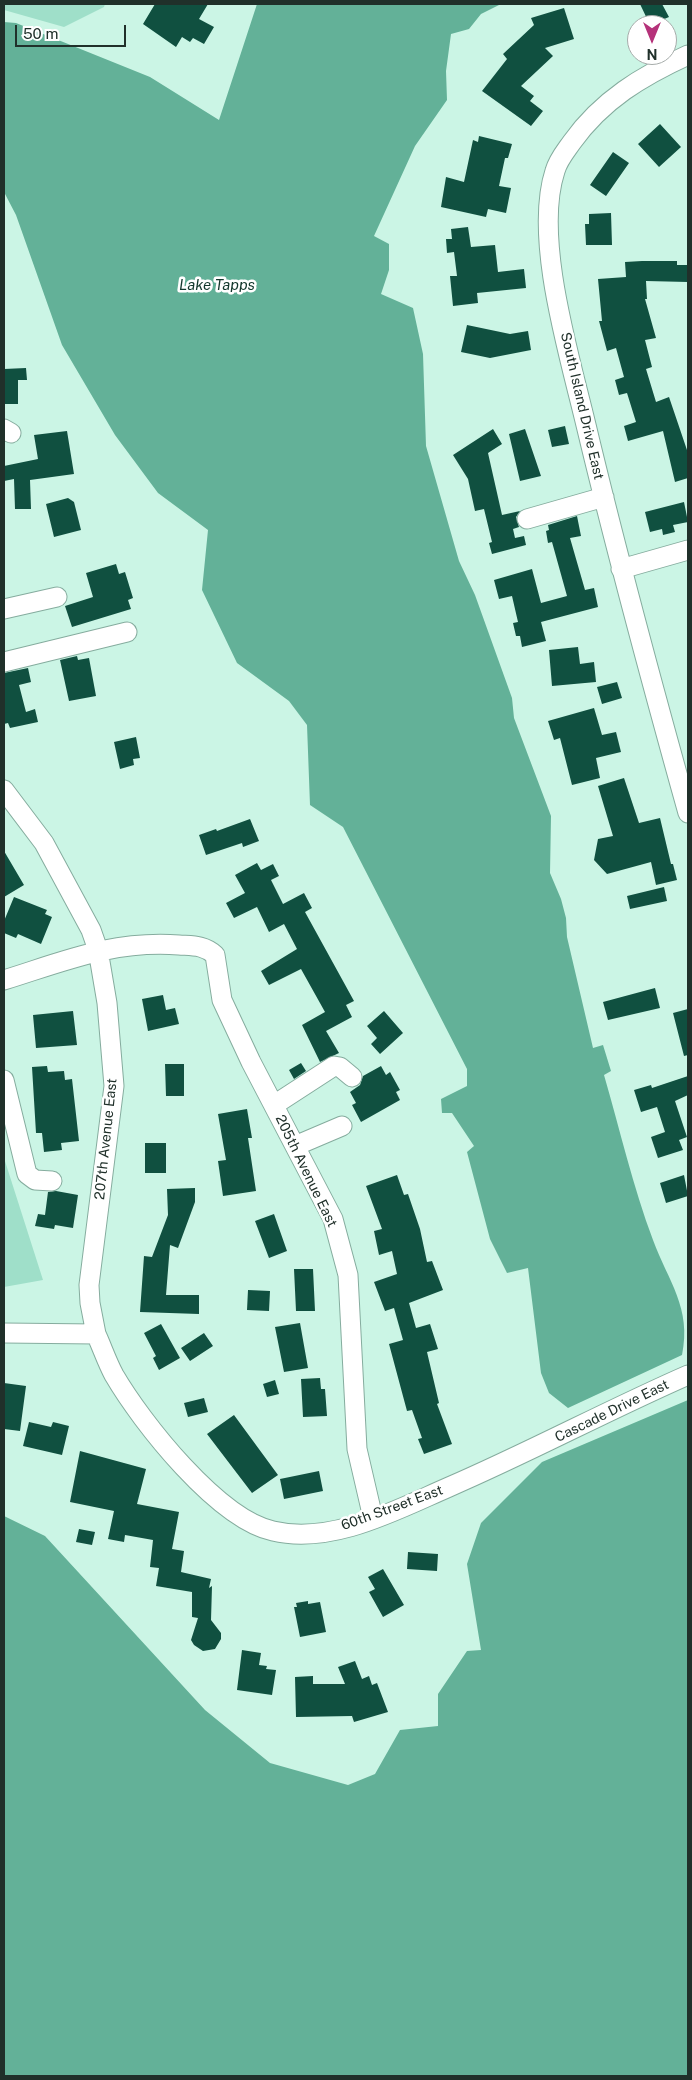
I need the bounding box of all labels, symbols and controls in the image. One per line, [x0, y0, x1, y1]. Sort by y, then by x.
scale bar [18, 15, 129, 47]
north arrow [627, 15, 677, 65]
text: 50 m [23, 25, 58, 42]
text: N [647, 46, 657, 62]
water label: Lake Tapps [179, 276, 255, 294]
street label: South Island Drive East [557, 331, 607, 481]
street label: 207th Avenue East [91, 1077, 121, 1201]
street label: 205th Avenue East [272, 1112, 340, 1230]
street label: Cascade Drive East [552, 1376, 672, 1446]
street label: 60th Street East [339, 1482, 445, 1534]

